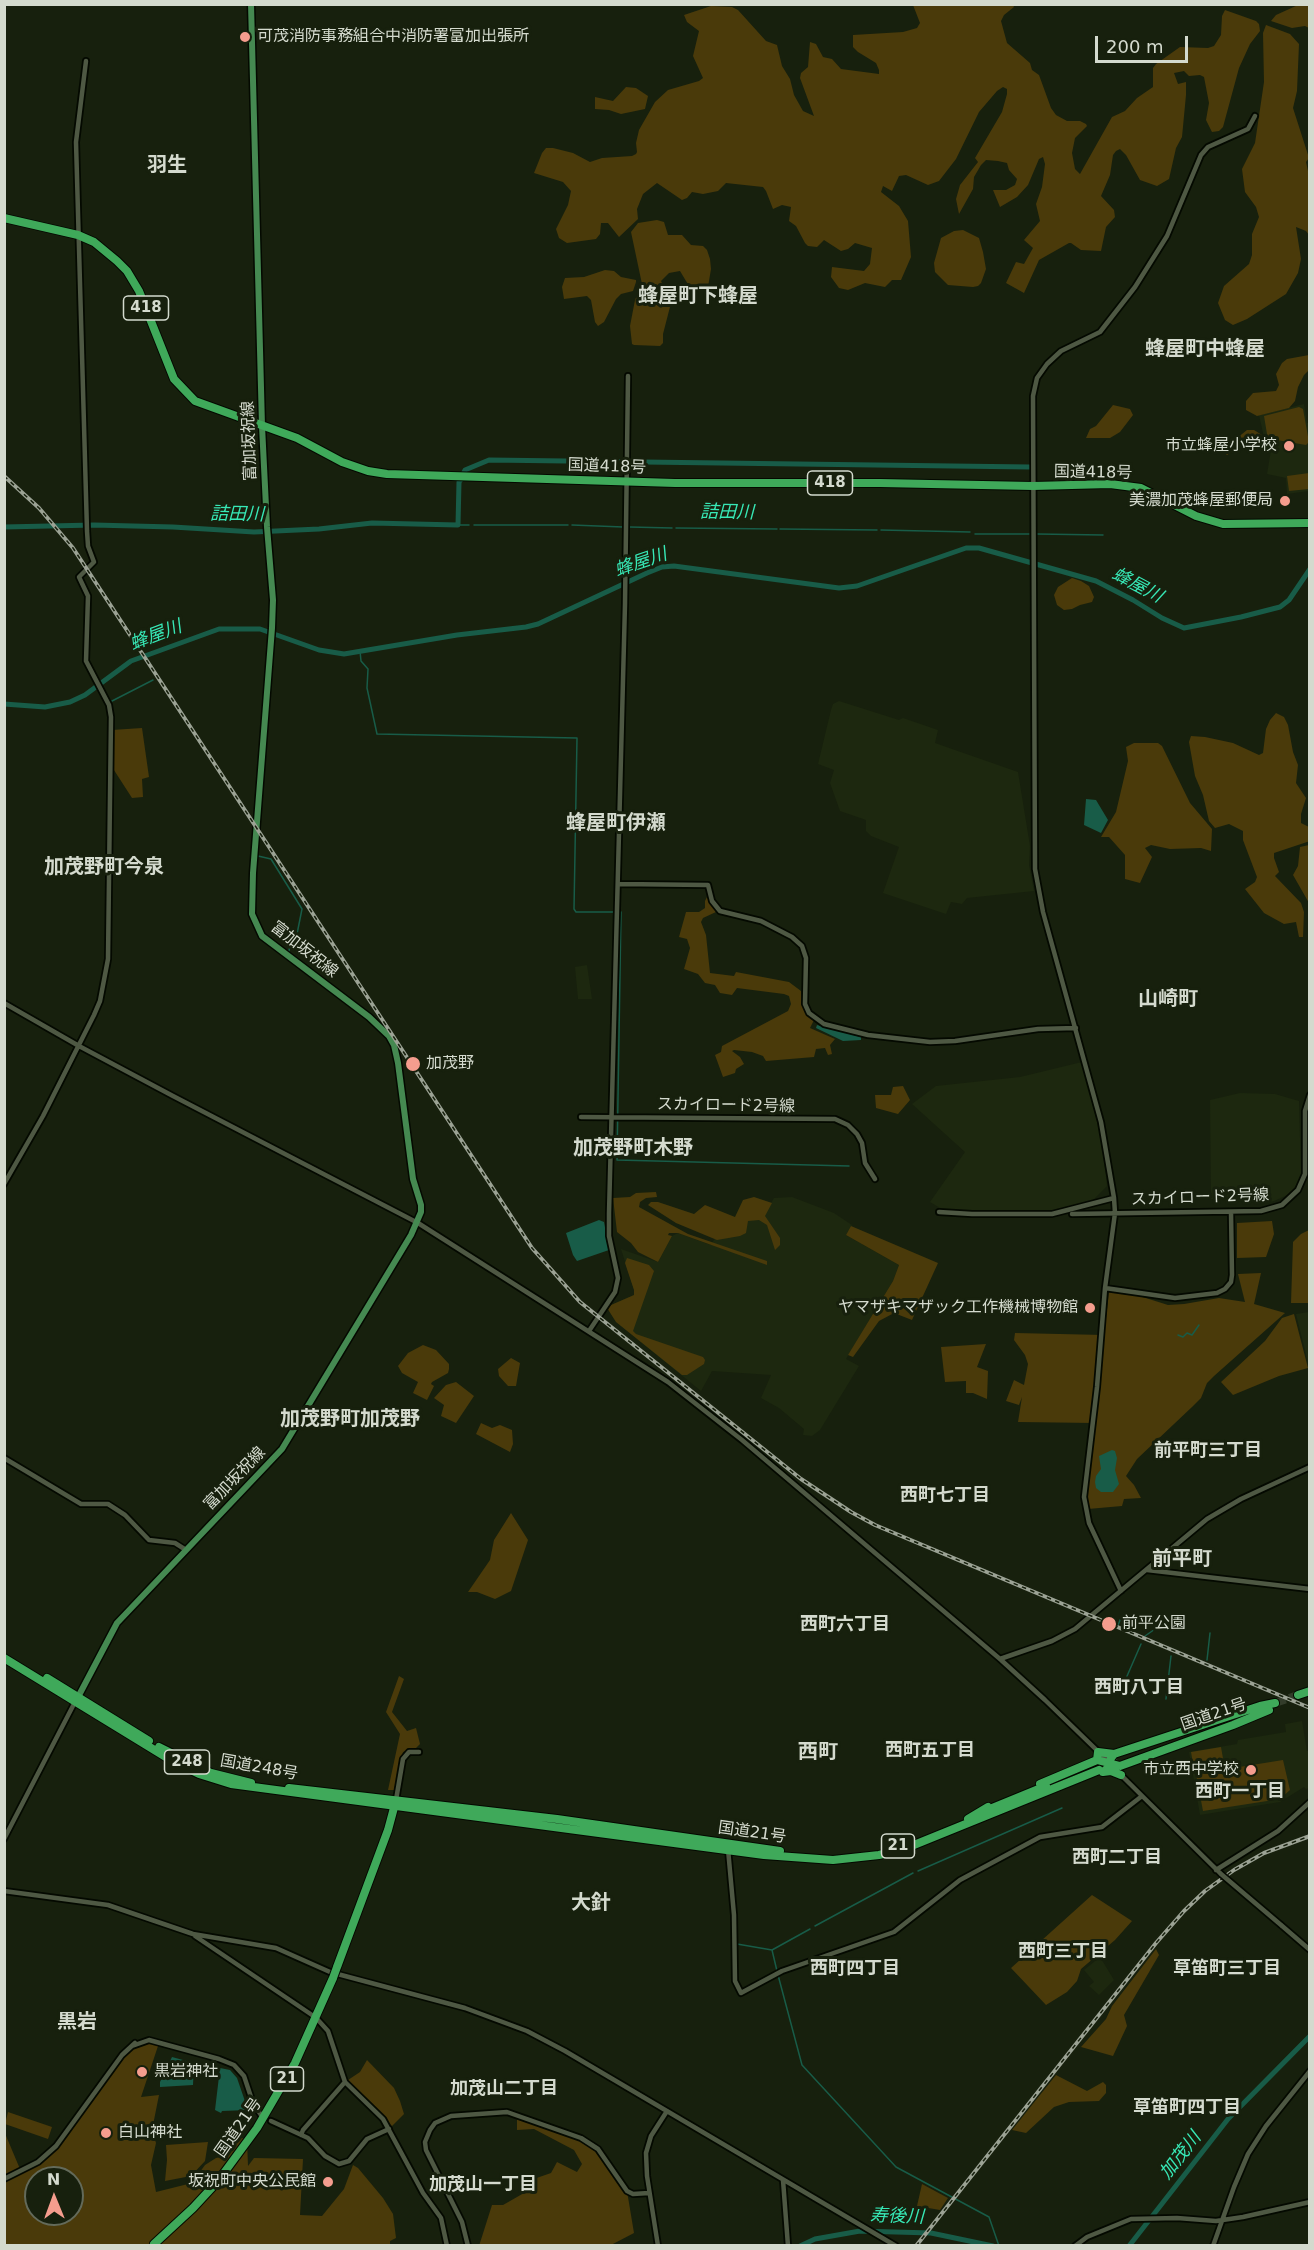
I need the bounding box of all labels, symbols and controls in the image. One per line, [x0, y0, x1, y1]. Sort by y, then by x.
scale bar [1098, 24, 1191, 62]
place label: 可茂消防事務組合中消防署富加出張所 [257, 27, 529, 47]
marker: 可茂消防事務組合中消防署富加出張所 [238, 30, 252, 44]
text: 200 m [1106, 36, 1164, 57]
district label: 羽生 [147, 154, 187, 178]
district label: 蜂屋町下蜂屋 [638, 285, 758, 309]
road number: 418 [124, 296, 168, 320]
district label: 蜂屋町中蜂屋 [1145, 338, 1265, 362]
street label: 富加坂祝線 [239, 401, 261, 481]
place label: 市立蜂屋小学校 [1165, 436, 1277, 456]
marker: 市立蜂屋小学校 [1282, 439, 1296, 453]
street label: 国道418号 [567, 456, 647, 478]
street label: 国道418号 [1054, 463, 1132, 483]
road number: 418 [808, 471, 852, 495]
place label: 美濃加茂蜂屋郵便局 [1129, 491, 1273, 511]
marker: 美濃加茂蜂屋郵便局 [1278, 494, 1292, 508]
water label: 詰田川 [700, 502, 754, 524]
water label: 詰田川 [210, 504, 264, 526]
water label: 蜂屋川 [612, 544, 670, 582]
water label: 蜂屋川 [1108, 564, 1166, 608]
water label: 蜂屋川 [127, 616, 185, 656]
district label: 蜂屋町伊瀬 [566, 812, 666, 836]
district label: 加茂野町今泉 [44, 856, 164, 880]
street label: 富加坂祝線 [267, 918, 341, 982]
district label: 山崎町 [1138, 988, 1198, 1012]
place label: 加茂野 [426, 1054, 474, 1074]
marker: 加茂野 [404, 1055, 422, 1073]
street label: スカイロード2号線 [657, 1095, 795, 1117]
district label: 加茂野町木野 [573, 1137, 693, 1161]
street label: スカイロード2号線 [1131, 1186, 1269, 1210]
place label: ヤマザキマザック工作機械博物館 [838, 1298, 1078, 1318]
marker: ヤマザキマザック工作機械博物館 [1083, 1301, 1097, 1315]
district label: 加茂野町加茂野 [280, 1408, 420, 1432]
district label: 前平町三丁目 [1154, 1440, 1262, 1462]
street label: 富加坂祝線 [200, 1444, 270, 1514]
district label: 西町七丁目 [900, 1485, 990, 1507]
district label: 前平町 [1152, 1548, 1212, 1572]
district label: 西町六丁目 [800, 1614, 890, 1636]
place label: 前平公園 [1122, 1614, 1186, 1634]
marker: 前平公園 [1100, 1615, 1118, 1633]
district label: 西町八丁目 [1094, 1677, 1184, 1699]
street label: 国道21号 [1179, 1695, 1249, 1735]
district label: 西町五丁目 [885, 1740, 975, 1762]
district label: 西町 [798, 1741, 838, 1765]
road number: 248 [164, 1750, 210, 1774]
street label: 国道248号 [219, 1752, 299, 1784]
place label: 市立西中学校 [1143, 1760, 1239, 1780]
marker: 市立西中学校 [1244, 1763, 1258, 1777]
district label: 西町一丁目 [1195, 1781, 1285, 1803]
street label: 国道21号 [717, 1819, 787, 1847]
road number: 21 [882, 1834, 914, 1858]
district label: 西町二丁目 [1072, 1847, 1162, 1869]
district label: 大針 [571, 1892, 611, 1916]
district label: 西町三丁目 [1018, 1941, 1108, 1963]
district label: 西町四丁目 [810, 1958, 900, 1980]
district label: 草笛町三丁目 [1173, 1958, 1281, 1980]
district label: 黒岩 [57, 2011, 97, 2035]
place label: 黒岩神社 [154, 2062, 218, 2082]
marker: 黒岩神社 [135, 2065, 149, 2079]
road number: 21 [270, 2067, 304, 2091]
district label: 加茂山二丁目 [450, 2078, 558, 2100]
street label: 国道21号 [212, 2094, 266, 2162]
district label: 草笛町四丁目 [1133, 2097, 1241, 2119]
place label: 白山神社 [118, 2123, 182, 2143]
marker: 白山神社 [99, 2126, 113, 2140]
water label: 加茂川 [1156, 2128, 1206, 2184]
north arrow [24, 2166, 84, 2226]
text: N [47, 2170, 61, 2189]
place label: 坂祝町中央公民館 [188, 2172, 316, 2192]
district label: 加茂山一丁目 [429, 2174, 537, 2196]
marker: 坂祝町中央公民館 [321, 2175, 335, 2189]
water label: 寿後川 [870, 2205, 924, 2229]

